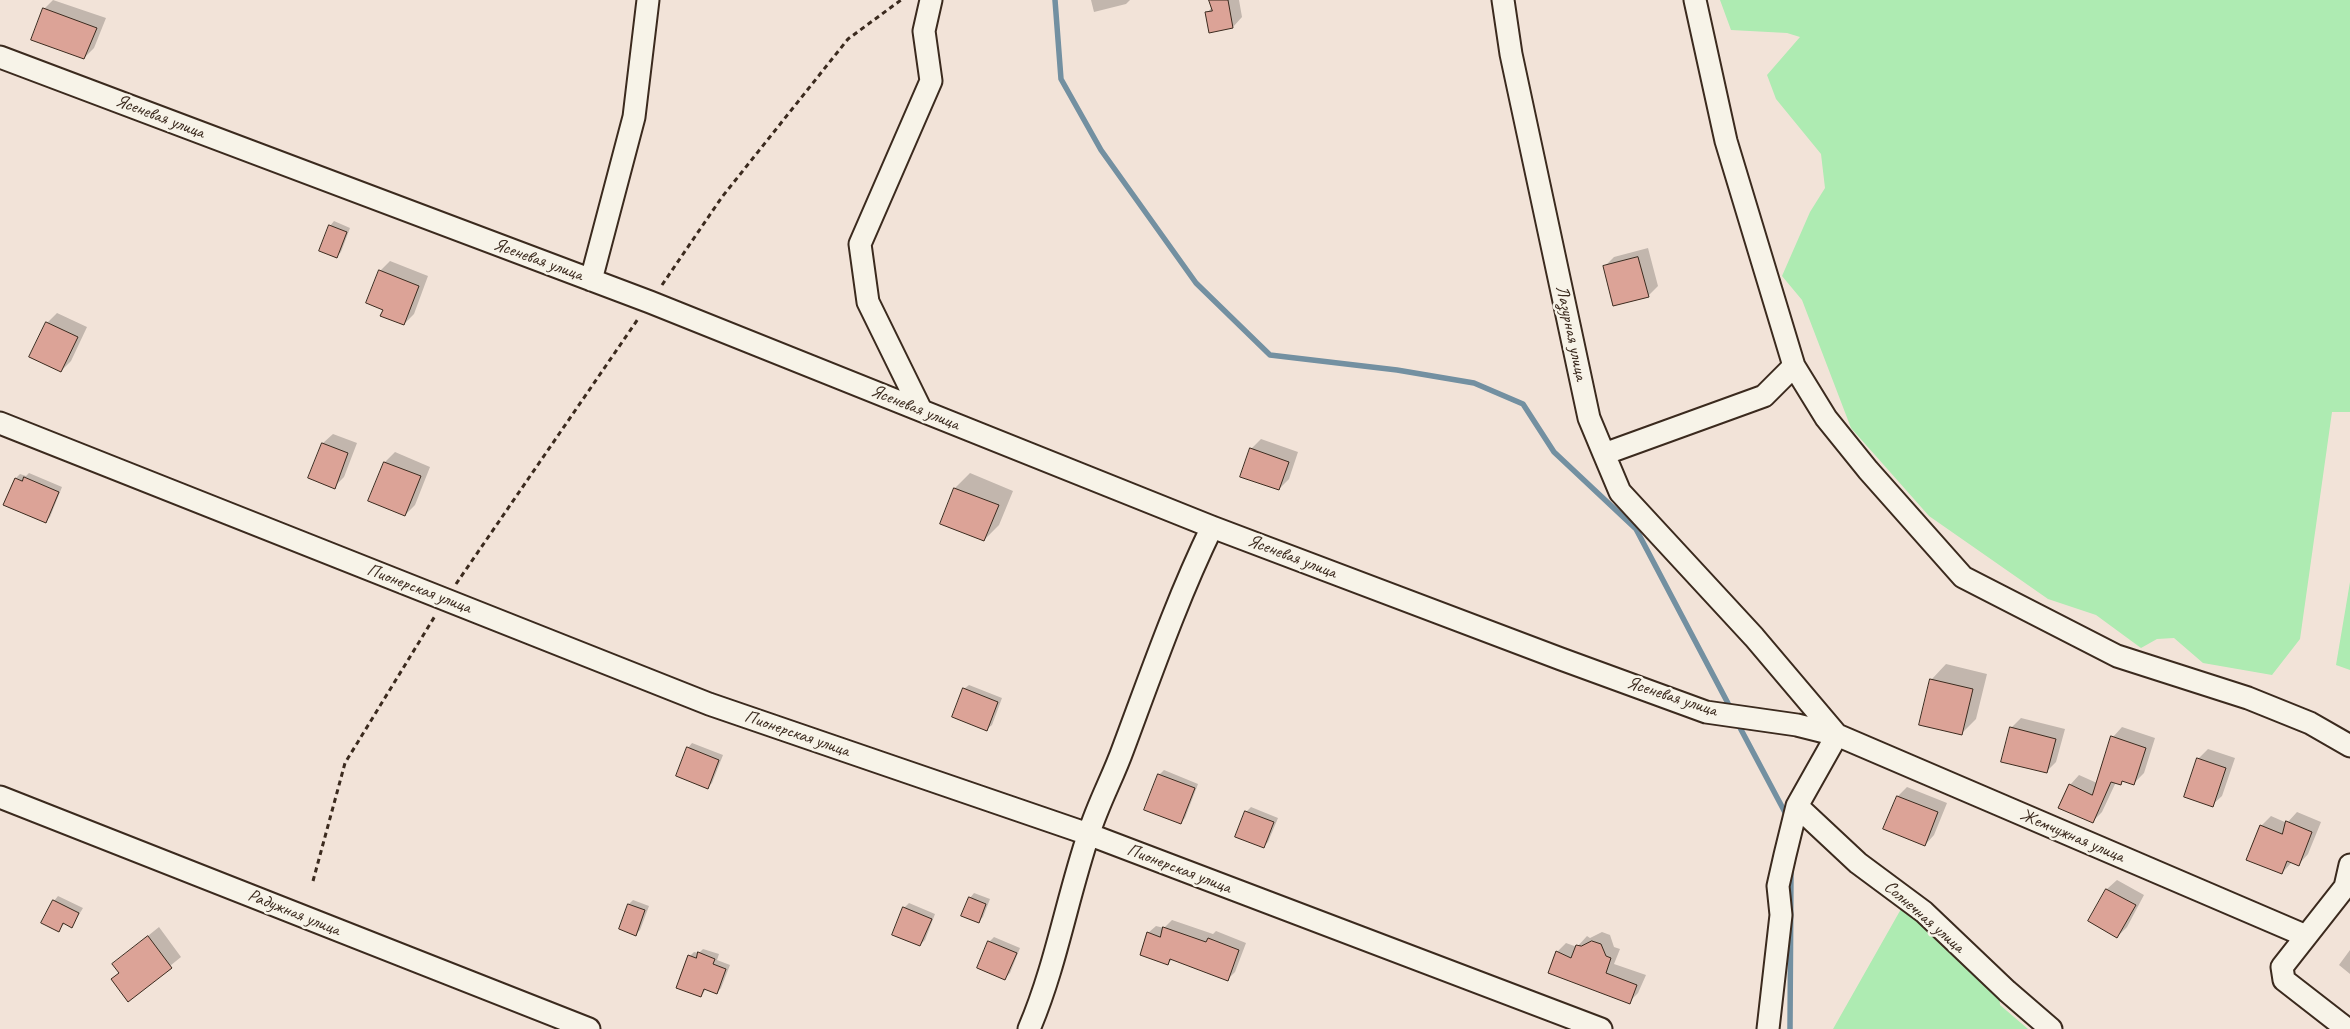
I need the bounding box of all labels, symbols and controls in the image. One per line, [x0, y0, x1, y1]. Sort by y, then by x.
street label: Ясеневая улица [112, 90, 208, 144]
street label: Ясеневая улица [490, 234, 586, 286]
street label: Лазурная улица [1550, 284, 1592, 382]
street label: Ясеневая улица [868, 380, 962, 436]
street label: Ясеневая улица [1244, 530, 1340, 584]
street label: Пионерская улица [364, 559, 474, 619]
street label: Ясеневая улица [1624, 672, 1720, 722]
street label: Пионерская улица [742, 706, 852, 762]
street label: Жемчужная улица [2017, 804, 2127, 868]
street label: Пионерская улица [1124, 839, 1234, 899]
street label: Солнечная улица [1879, 876, 1969, 958]
street label: Радужная улица [245, 885, 343, 941]

